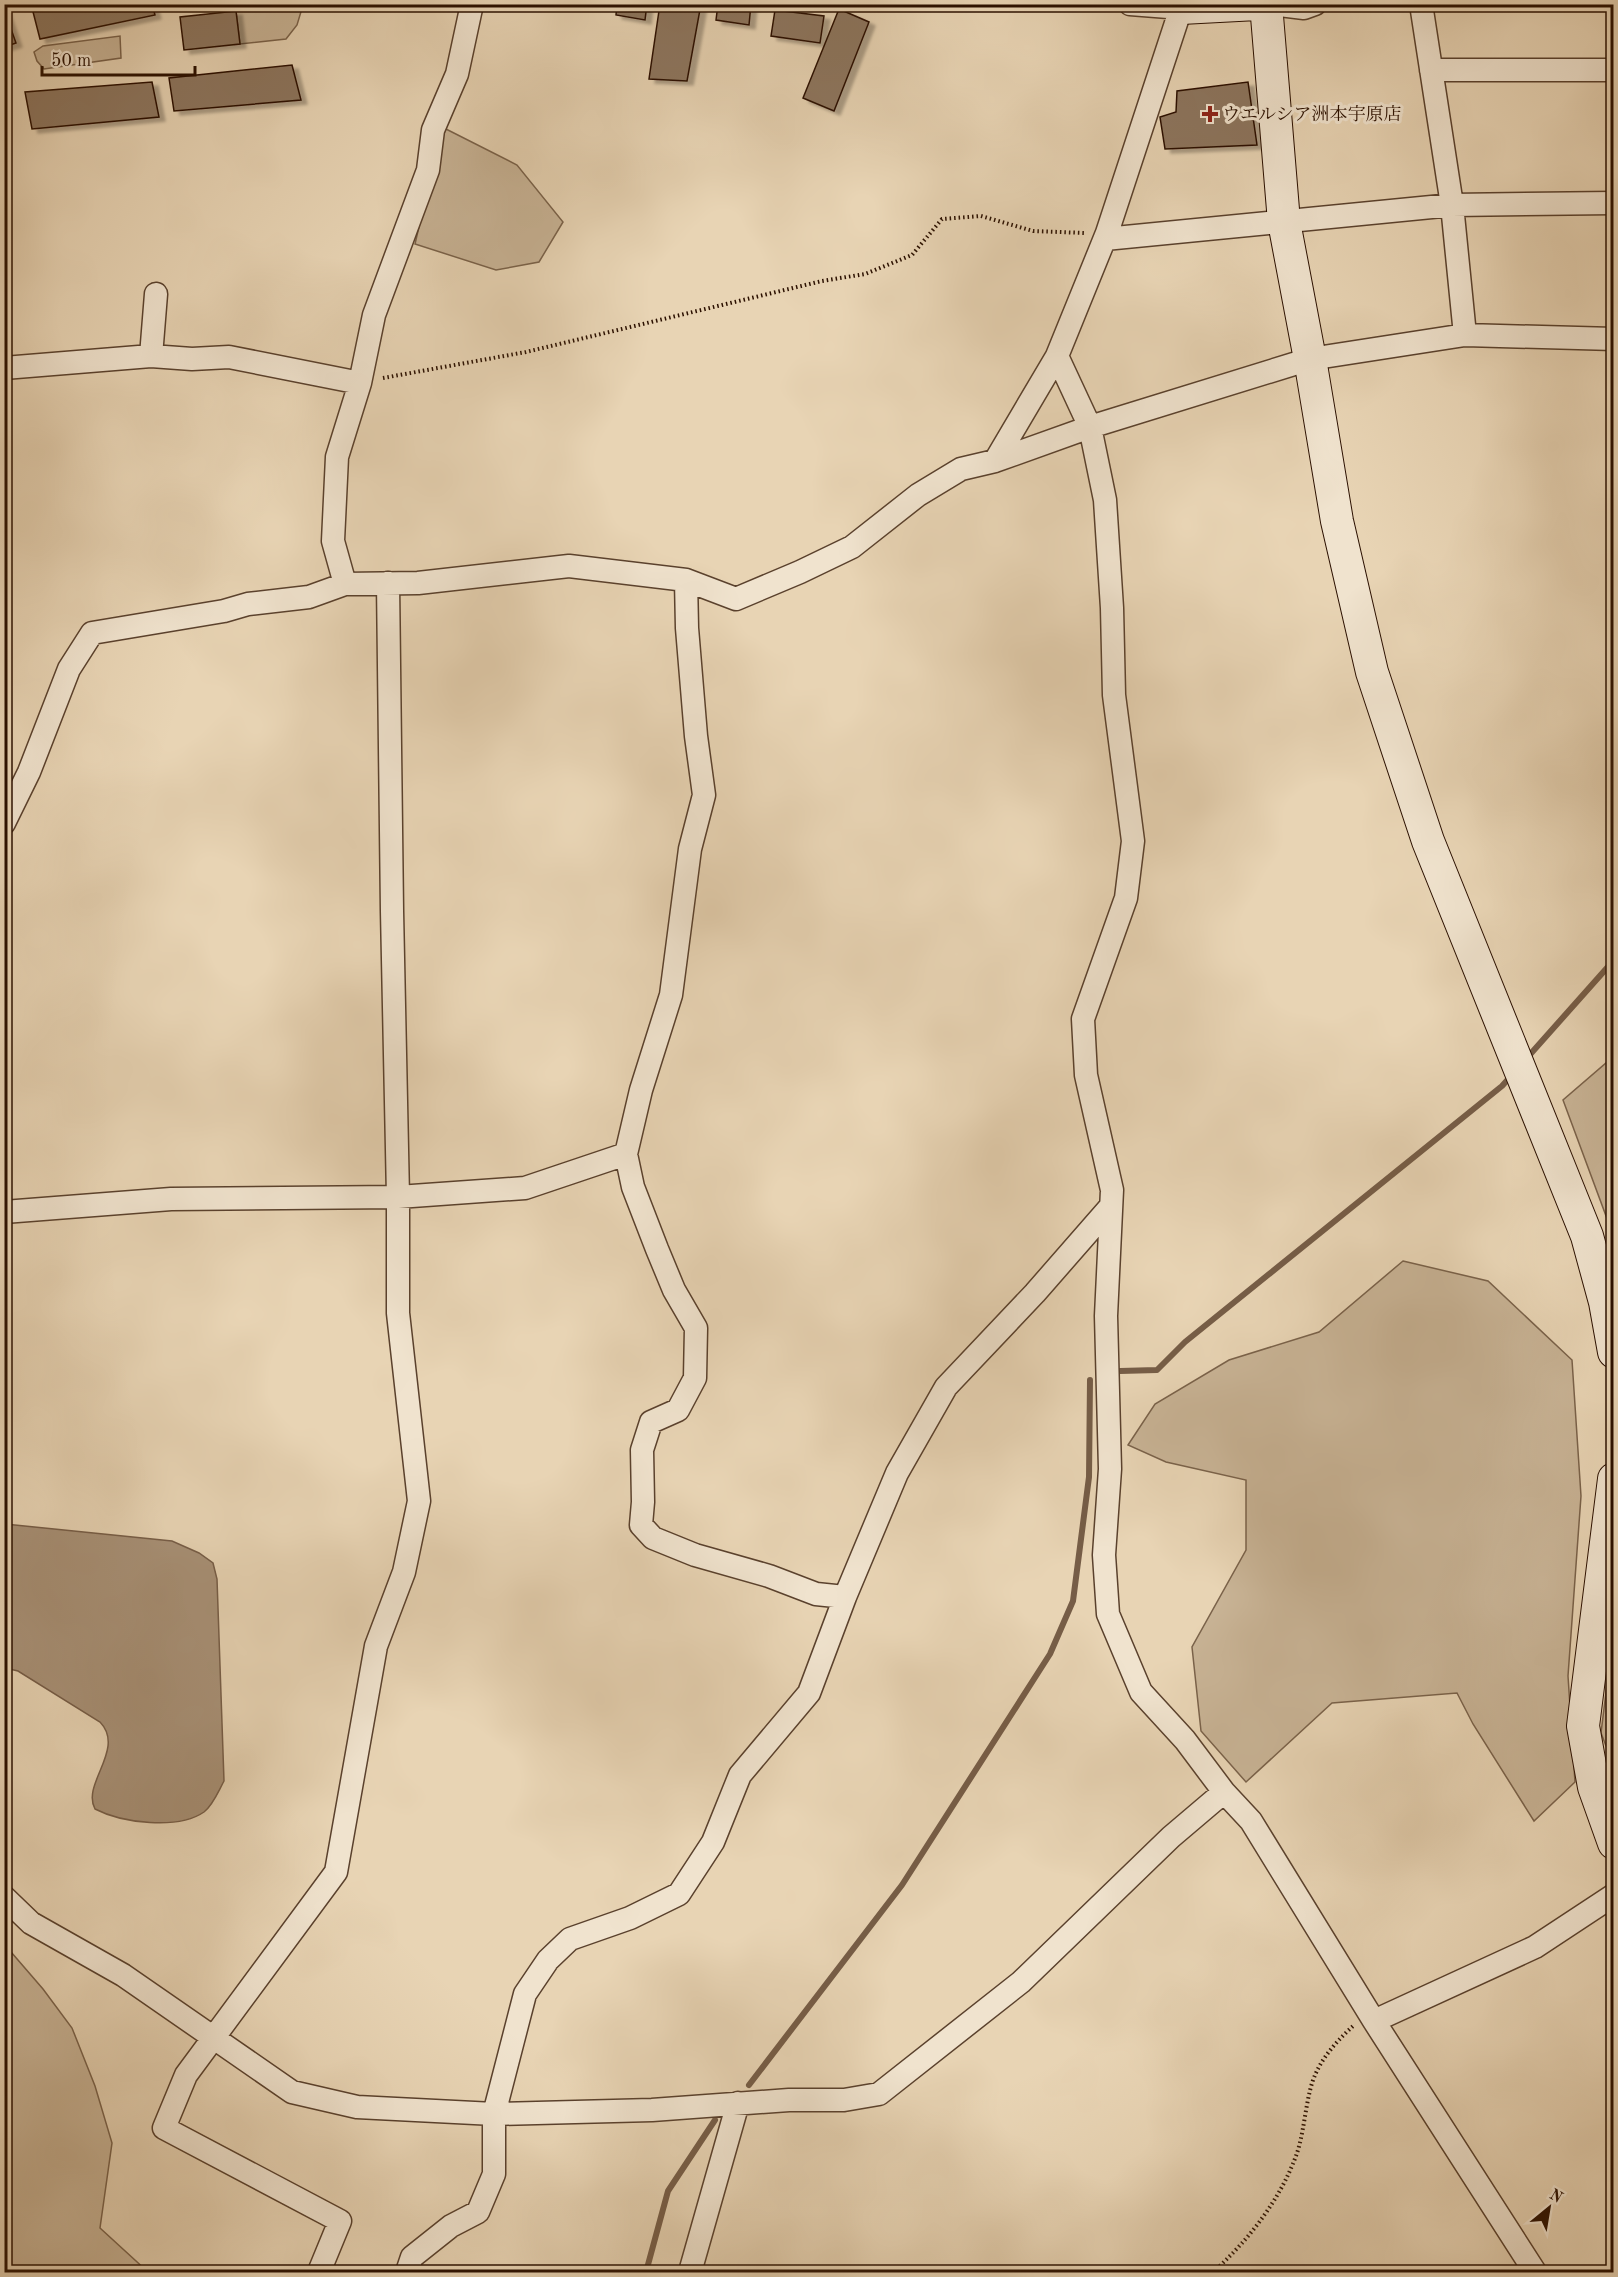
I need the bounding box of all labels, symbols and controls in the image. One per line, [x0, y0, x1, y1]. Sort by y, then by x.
scale bar [42, 39, 195, 77]
text: 50 m [51, 52, 91, 70]
place label: ウエルシア洲本宇原店 [1222, 104, 1402, 124]
marker: ウエルシア洲本宇原店 [1203, 107, 1217, 121]
north arrow [1519, 2178, 1579, 2238]
text: N [1546, 2187, 1565, 2207]

